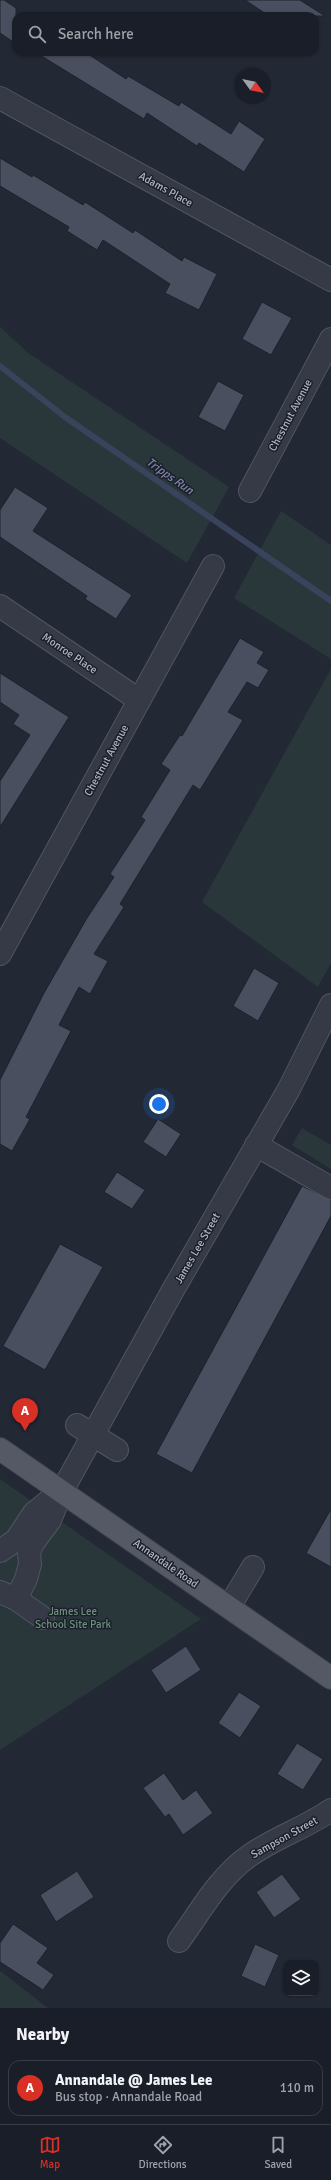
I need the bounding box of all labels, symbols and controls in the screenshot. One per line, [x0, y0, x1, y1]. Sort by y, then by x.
search box [12, 12, 319, 56]
icon: search [26, 23, 48, 45]
text: Search here [58, 25, 134, 43]
north arrow [235, 68, 271, 104]
street label: Adams Place [136, 169, 195, 210]
street label: Chestnut Avenue [266, 377, 315, 453]
water label: Tripps Run [143, 455, 196, 498]
street label: Monroe Place [40, 630, 100, 677]
street label: Chestnut Avenue [81, 722, 131, 798]
your location [149, 1094, 169, 1114]
street label: James Lee Street [172, 1211, 223, 1286]
pin: A [12, 1398, 38, 1431]
street label: Annandale Road [131, 1536, 201, 1591]
park label: James Lee School Site Park [35, 1605, 112, 1631]
street label: Sampson Street [249, 1814, 320, 1861]
map controls [283, 1960, 319, 1996]
button: layers [283, 1960, 319, 1996]
text: Nearby [16, 2024, 69, 2045]
text: Annandale @ James Lee [55, 2071, 213, 2089]
text: A [26, 2080, 34, 2096]
text: 110 m [280, 2080, 314, 2096]
text: Bus stop · Annandale Road [55, 2089, 202, 2105]
tab: Map [39, 2134, 61, 2171]
tab: Directions [139, 2134, 187, 2171]
tab: Saved [264, 2134, 292, 2171]

